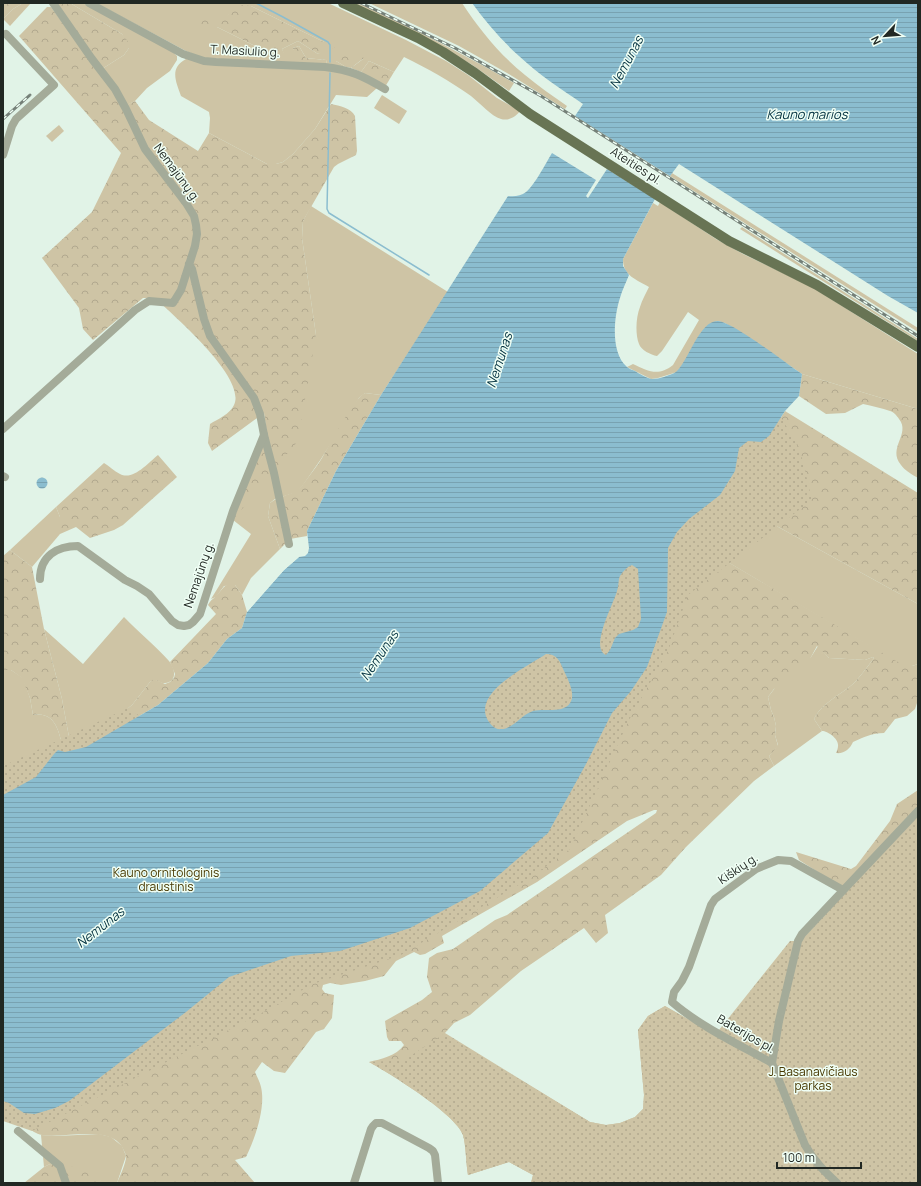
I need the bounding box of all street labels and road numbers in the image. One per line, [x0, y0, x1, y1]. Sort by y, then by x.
street label: T. Masiulio g. [210, 40, 280, 61]
street label: Nemajūnų g. [150, 140, 205, 206]
street label: Ateities pl. [607, 143, 665, 189]
street label: Nemajūnų g. [179, 540, 218, 610]
street label: Kiškių g. [714, 849, 761, 888]
street label: Baterijos pl. [714, 1010, 778, 1057]

